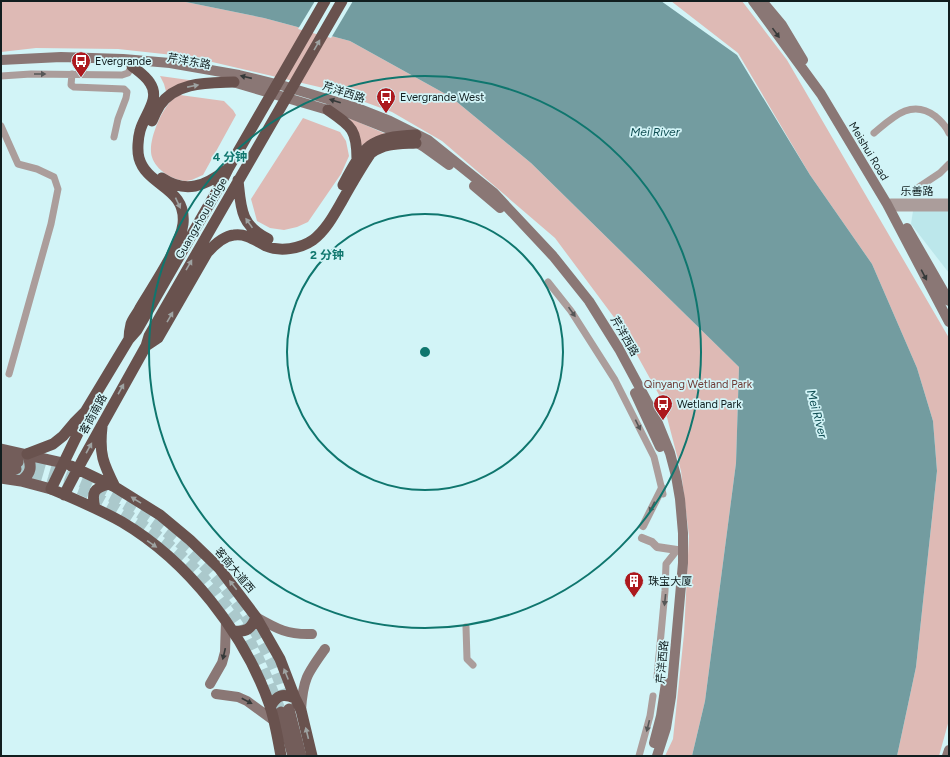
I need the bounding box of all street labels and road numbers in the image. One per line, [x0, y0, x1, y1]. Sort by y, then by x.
street label: 芹洋东路 [166, 51, 212, 72]
street label: 芹洋西路 [321, 79, 367, 105]
street label: Meishui Road [846, 120, 891, 183]
street label: Guangzhou Bridge [173, 175, 230, 261]
street label: 乐善路 [901, 185, 934, 198]
street label: 芹洋西路 [608, 314, 641, 359]
street label: 客商南路 [77, 392, 110, 437]
street label: 客商大道西 [212, 545, 257, 596]
street label: 芹洋西路 [654, 640, 671, 685]

